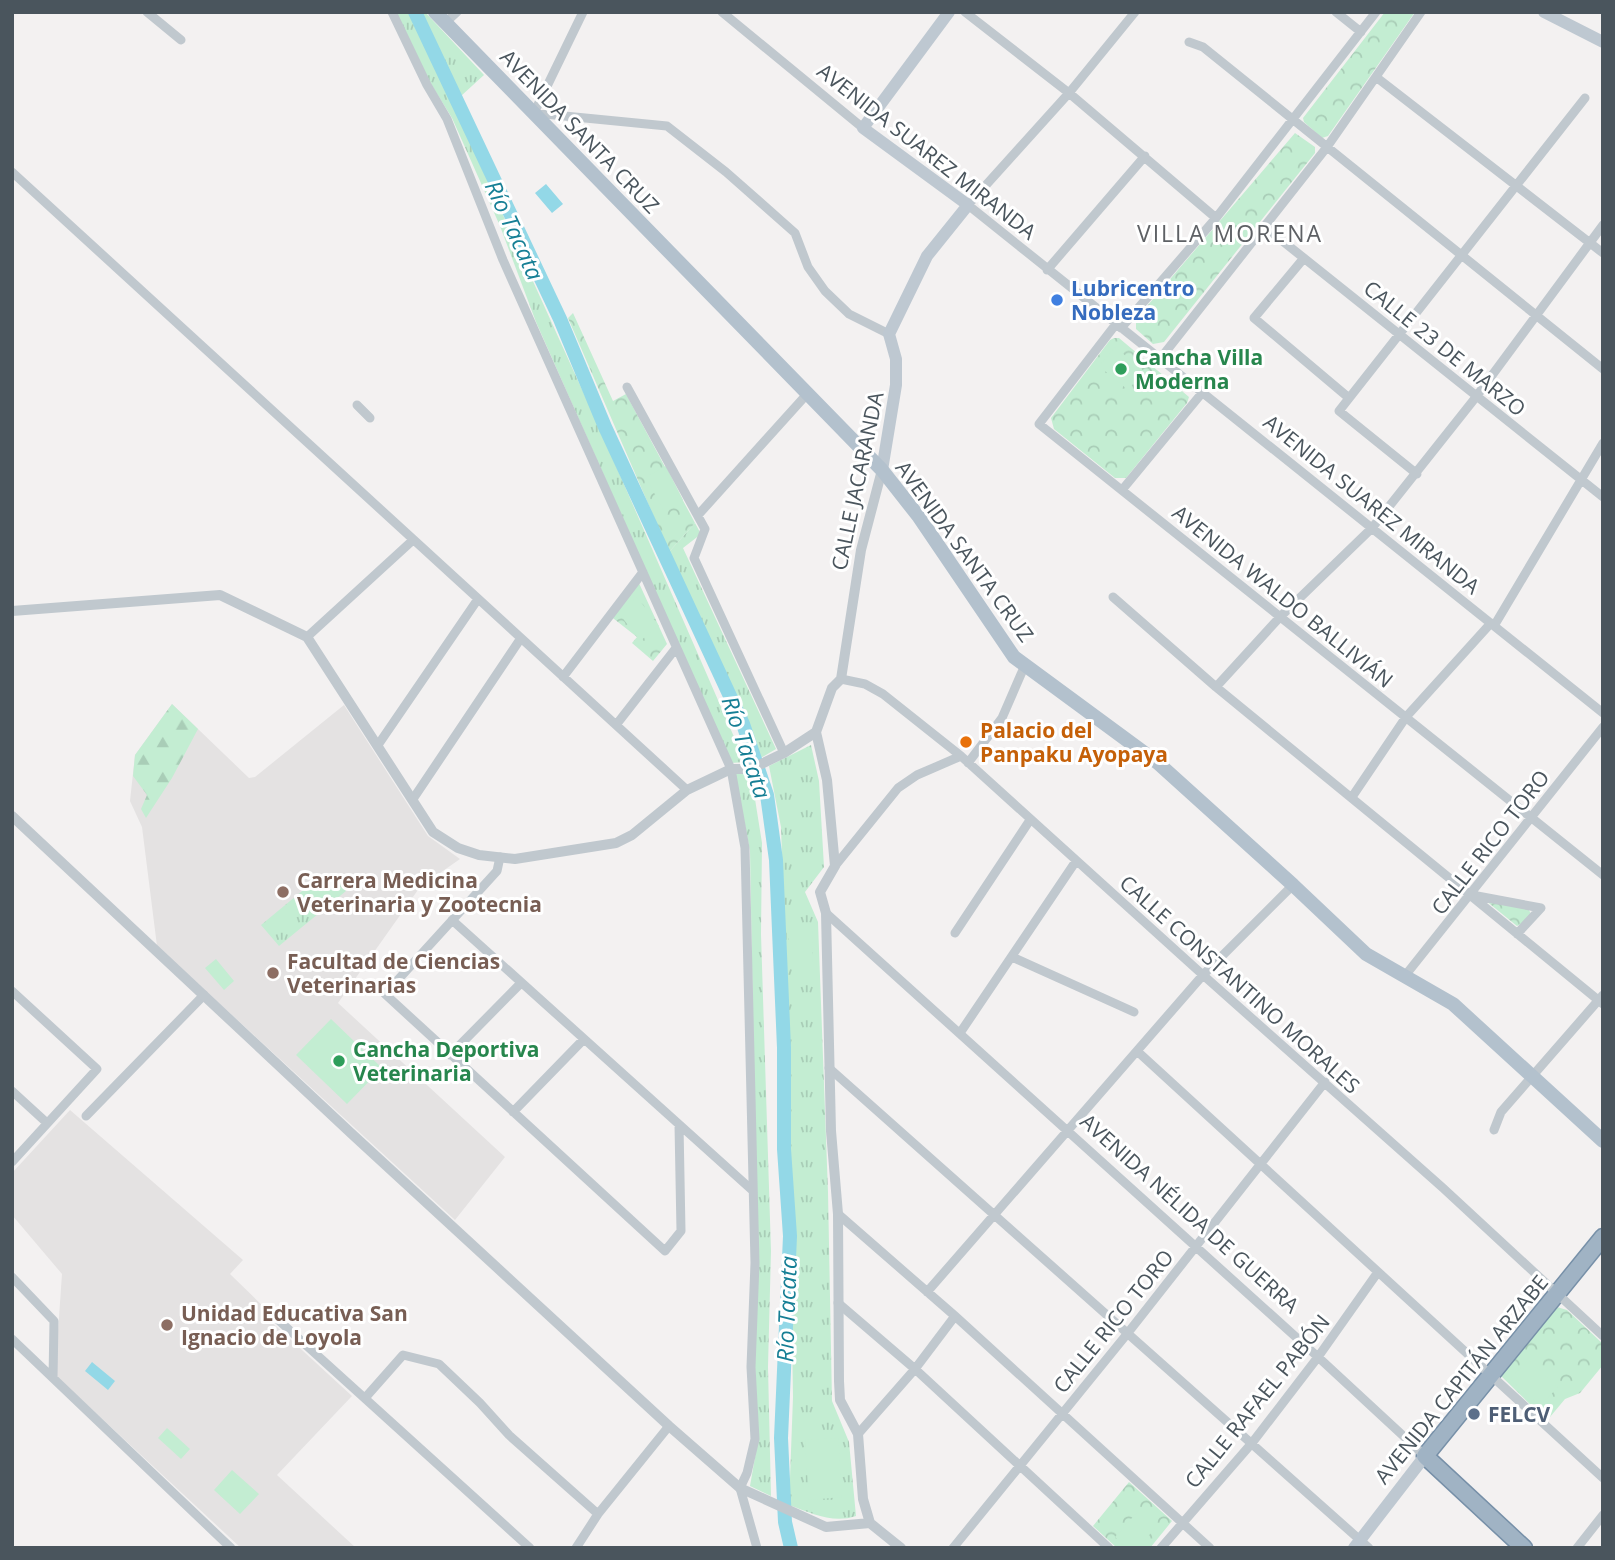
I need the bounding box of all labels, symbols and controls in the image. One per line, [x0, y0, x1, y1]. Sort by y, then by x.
street label: AVENIDA SANTA CRUZ [494, 43, 666, 219]
street label: AVENIDA SUAREZ MIRANDA [812, 57, 1043, 246]
water label: Río Tacata [478, 175, 552, 285]
district label: VILLA MORENA [1137, 217, 1323, 249]
place label: Lubricentro Nobleza [1071, 274, 1195, 326]
street label: CALLE 23 DE MARZO [1358, 274, 1532, 422]
marker: Lubricentro Nobleza [1049, 292, 1065, 308]
place label: Cancha Villa Moderna [1135, 343, 1263, 395]
marker: Cancha Villa Moderna [1113, 361, 1129, 377]
street label: CALLE JACARANDA [824, 389, 890, 573]
street label: AVENIDA SUAREZ MIRANDA [1258, 408, 1487, 600]
street label: AVENIDA SANTA CRUZ [890, 455, 1040, 647]
street label: AVENIDA WALDO BALLIVIÁN [1167, 498, 1399, 694]
water label: Río Tacata [715, 692, 779, 802]
place label: Palacio del Panpaku Ayopaya [980, 716, 1168, 768]
marker: Palacio del Panpaku Ayopaya [958, 734, 974, 750]
street label: CALLE RICO TORO [1425, 764, 1555, 920]
place label: Carrera Medicina Veterinaria y Zootecnia [297, 866, 542, 918]
street label: CALLE CONSTANTINO MORALES [1114, 869, 1366, 1099]
marker: Carrera Medicina Veterinaria y Zootecnia [275, 884, 291, 900]
place label: Facultad de Ciencias Veterinarias [287, 947, 500, 999]
marker: Facultad de Ciencias Veterinarias [265, 965, 281, 981]
place label: Cancha Deportiva Veterinaria [353, 1035, 540, 1087]
marker: Cancha Deportiva Veterinaria [331, 1053, 347, 1069]
street label: AVENIDA NÉLIDA DE GUERRA [1075, 1107, 1306, 1319]
street label: CALLE RICO TORO [1047, 1244, 1179, 1398]
water label: Río Tacata [768, 1255, 804, 1363]
street label: AVENIDA CAPITÁN ARZABE [1368, 1269, 1554, 1489]
place label: Unidad Educativa San Ignacio de Loyola [181, 1299, 408, 1351]
street label: CALLE RAFAEL PABÓN [1178, 1308, 1336, 1494]
marker: Unidad Educativa San Ignacio de Loyola [159, 1317, 175, 1333]
place label: FELCV [1488, 1400, 1551, 1428]
marker: FELCV [1466, 1406, 1482, 1422]

